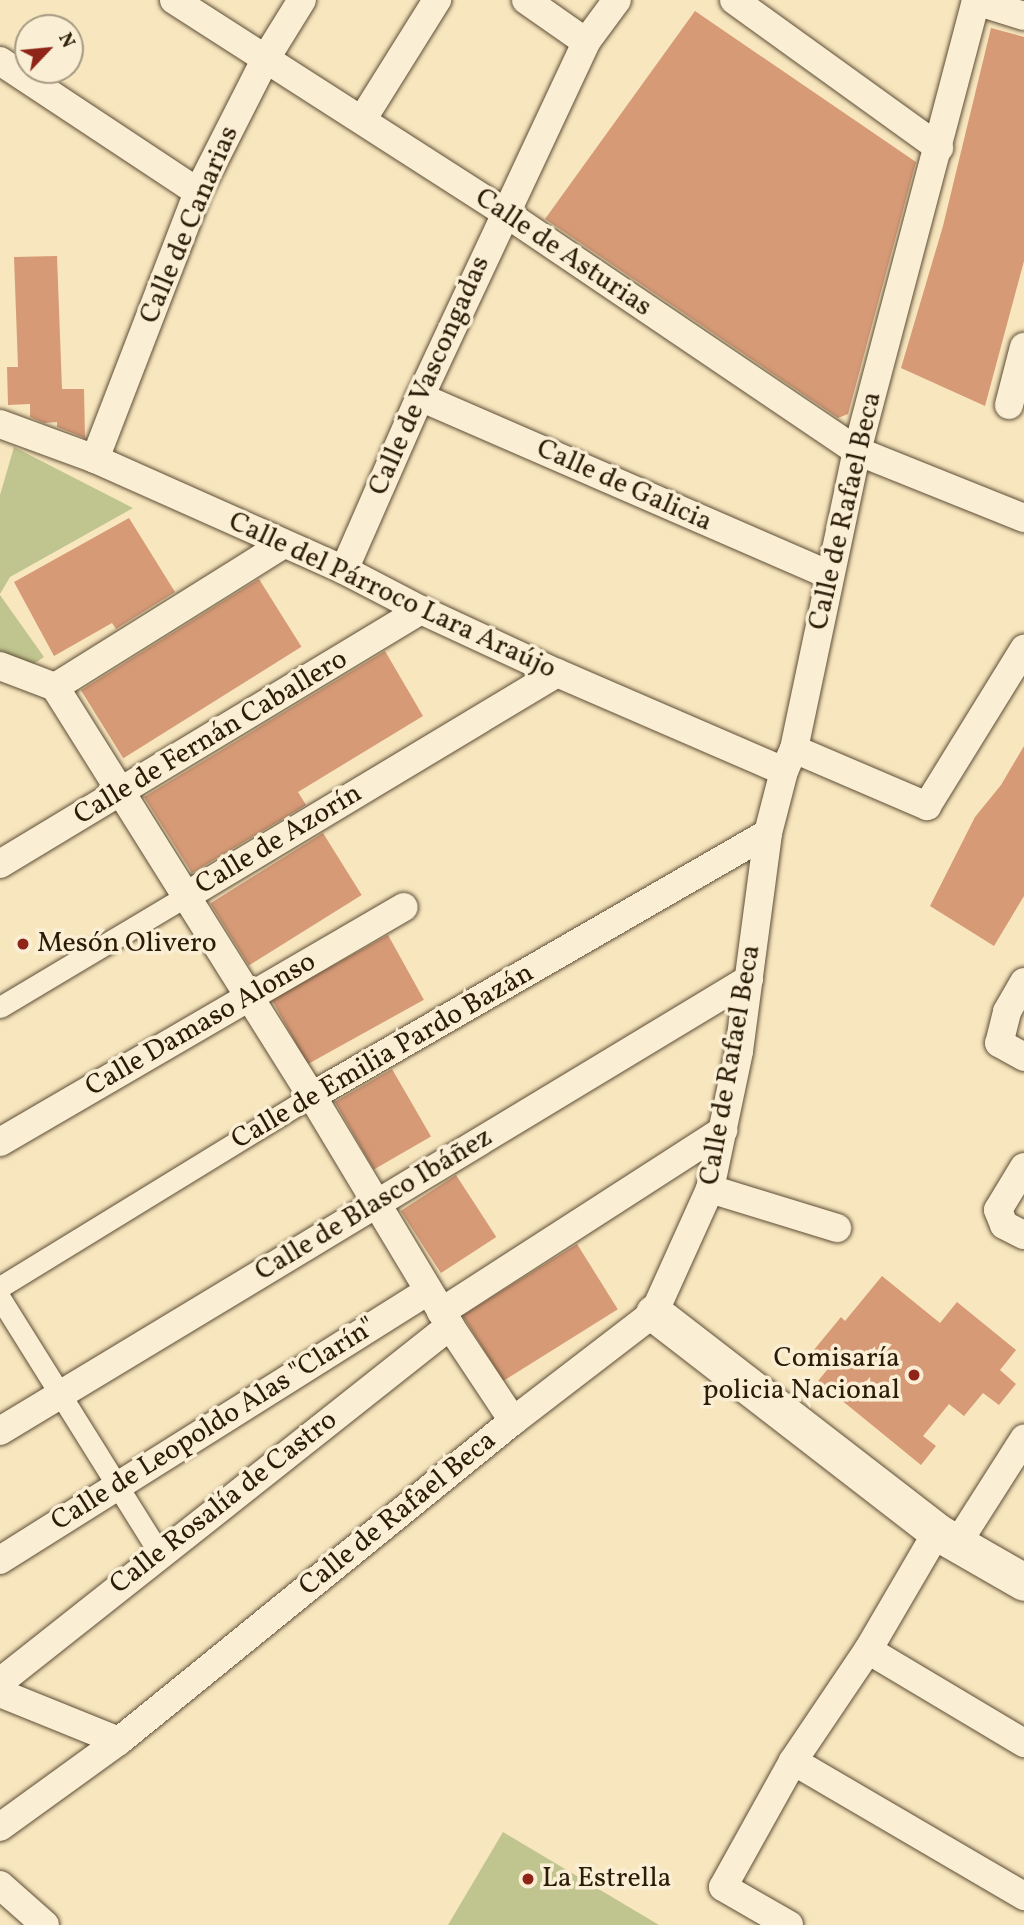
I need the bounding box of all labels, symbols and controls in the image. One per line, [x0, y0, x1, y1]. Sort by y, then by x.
north arrow [14, 14, 84, 84]
text: N [51, 29, 81, 53]
street label: Calle de Canarias [133, 121, 247, 329]
street label: Calle de Asturias [468, 181, 658, 325]
street label: Calle de Vascongadas [362, 251, 498, 501]
street label: Calle de Rafael Beca [802, 389, 890, 633]
street label: Calle de Galicia [531, 432, 717, 540]
street label: Calle del Párroco Lara Araújo [223, 505, 561, 687]
street label: Calle de Fernán Caballero [68, 643, 354, 833]
street label: Calle de Azorín [190, 777, 368, 903]
place label: Mesón Olivero [37, 927, 217, 961]
marker: Mesón Olivero [15, 936, 31, 952]
street label: Calle de Rafael Beca [693, 942, 769, 1188]
street label: Calle Damaso Alonso [80, 945, 322, 1105]
street label: Calle de Emilia Pardo Bazán [226, 957, 540, 1157]
street label: Calle de Blasco Ibáñez [249, 1121, 499, 1289]
street label: Calle de Leopoldo Alas "Clarín" [46, 1311, 382, 1539]
place label: Comisaría policia Nacional [702, 1342, 900, 1408]
marker: Comisaría policia Nacional [906, 1367, 922, 1383]
street label: Calle Rosalía de Castro [104, 1404, 344, 1602]
street label: Calle de Rafael Beca [293, 1424, 503, 1604]
place label: La Estrella [542, 1862, 672, 1896]
marker: La Estrella [520, 1871, 536, 1887]

